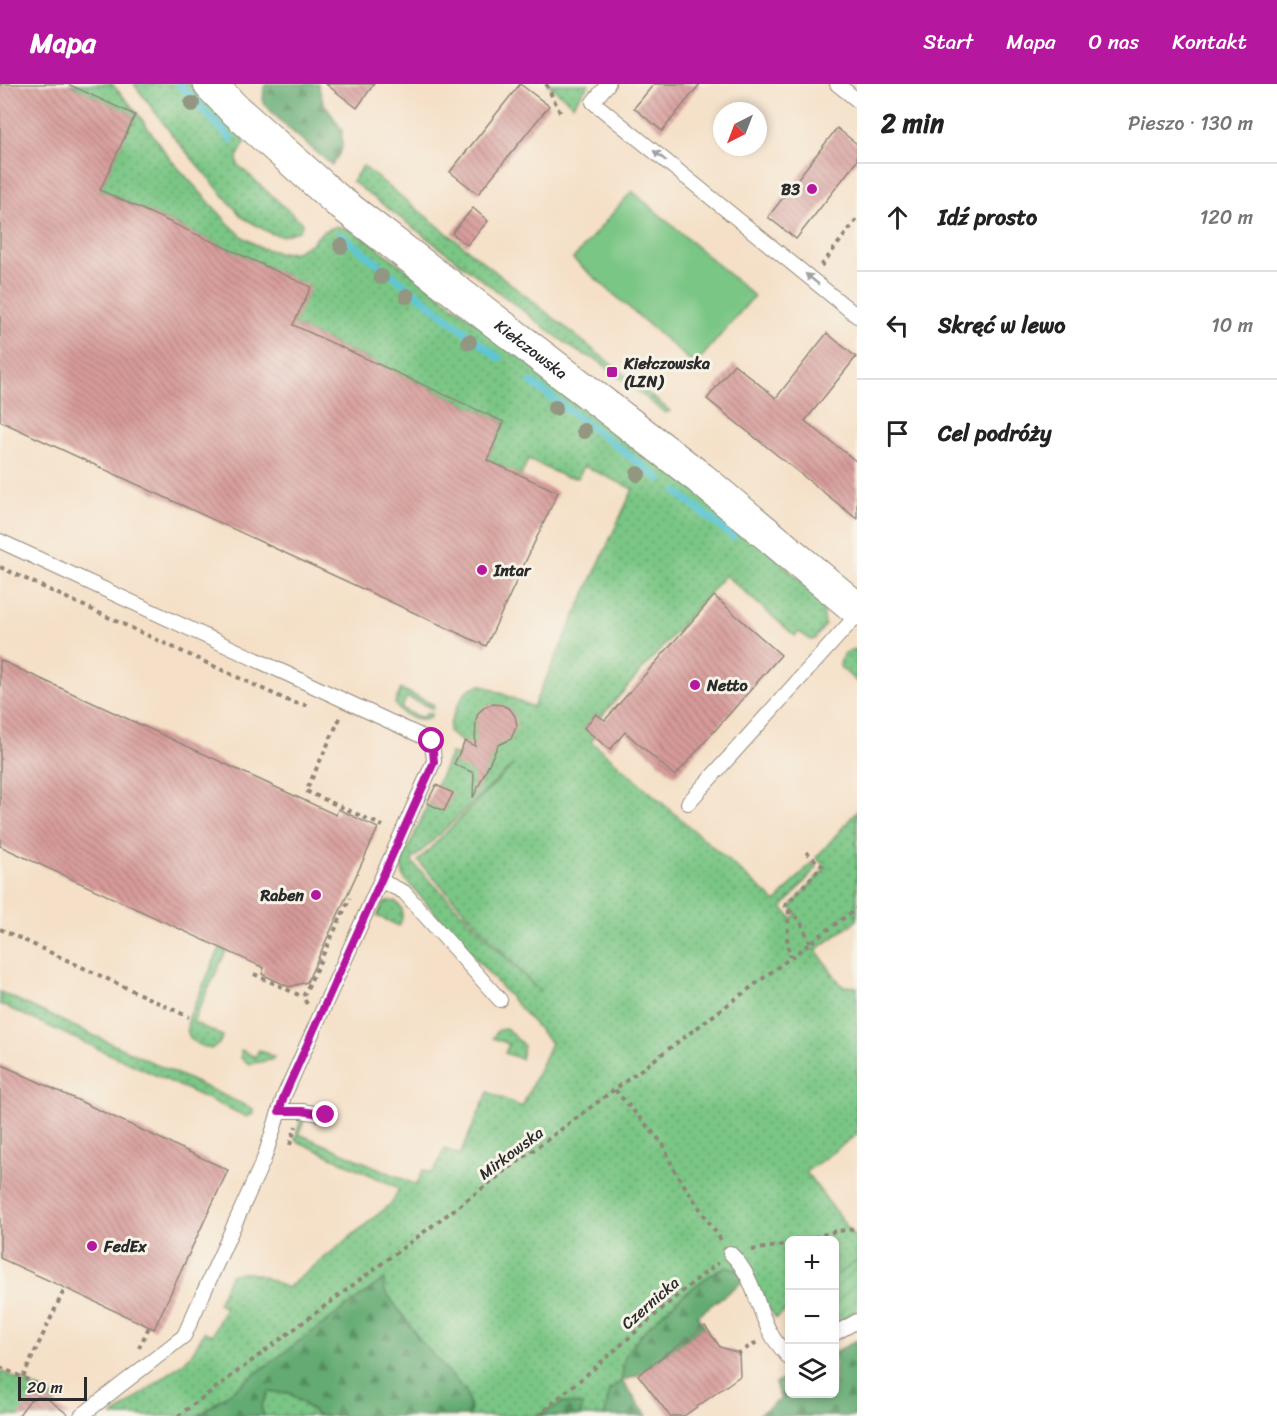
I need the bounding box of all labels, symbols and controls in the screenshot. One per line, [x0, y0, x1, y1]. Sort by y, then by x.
text: Mapa [30, 18, 96, 67]
text: Start [923, 23, 973, 61]
text: Mapa [1006, 23, 1056, 61]
text: O nas [1089, 23, 1139, 61]
text: Kontakt [1172, 23, 1247, 61]
text: 2 min [881, 100, 944, 146]
north arrow [713, 102, 767, 156]
text: Pieszo · 130 m [1128, 106, 1253, 141]
one-way arrow [652, 150, 668, 163]
place label: B3 [781, 175, 800, 204]
marker: B3 [805, 182, 819, 196]
text: Idź prosto [938, 198, 1037, 237]
text: 120 m [1200, 200, 1253, 235]
icon: ahead [881, 201, 914, 234]
one-way arrow [804, 274, 819, 286]
text: Skręć w lewo [938, 306, 1065, 345]
text: 10 m [1211, 308, 1253, 343]
icon: left [881, 309, 914, 342]
street label: Kiełczowska [488, 311, 574, 387]
place label: Kiełczowska (LZN) [623, 349, 710, 396]
marker: Kiełczowska (LZN) [605, 365, 619, 379]
text: Cel podróży [938, 414, 1051, 453]
icon: arrive [881, 417, 914, 450]
place label: Intar [493, 556, 532, 585]
marker: Intar [475, 563, 489, 577]
place label: Netto [706, 671, 749, 700]
marker: Netto [688, 678, 702, 692]
route start [418, 727, 444, 753]
place label: Raben [260, 881, 304, 910]
marker: Raben [309, 888, 323, 902]
route end [312, 1101, 338, 1127]
street label: Mirkowska [472, 1119, 550, 1187]
place label: FedEx [103, 1232, 147, 1261]
map controls [785, 1236, 839, 1398]
button: + [785, 1236, 839, 1290]
marker: FedEx [85, 1239, 99, 1253]
street label: Czernicka [614, 1269, 686, 1337]
button: − [785, 1290, 839, 1344]
button: layers [785, 1344, 839, 1398]
text: 20 m [27, 1373, 63, 1402]
scale bar [18, 1374, 87, 1402]

